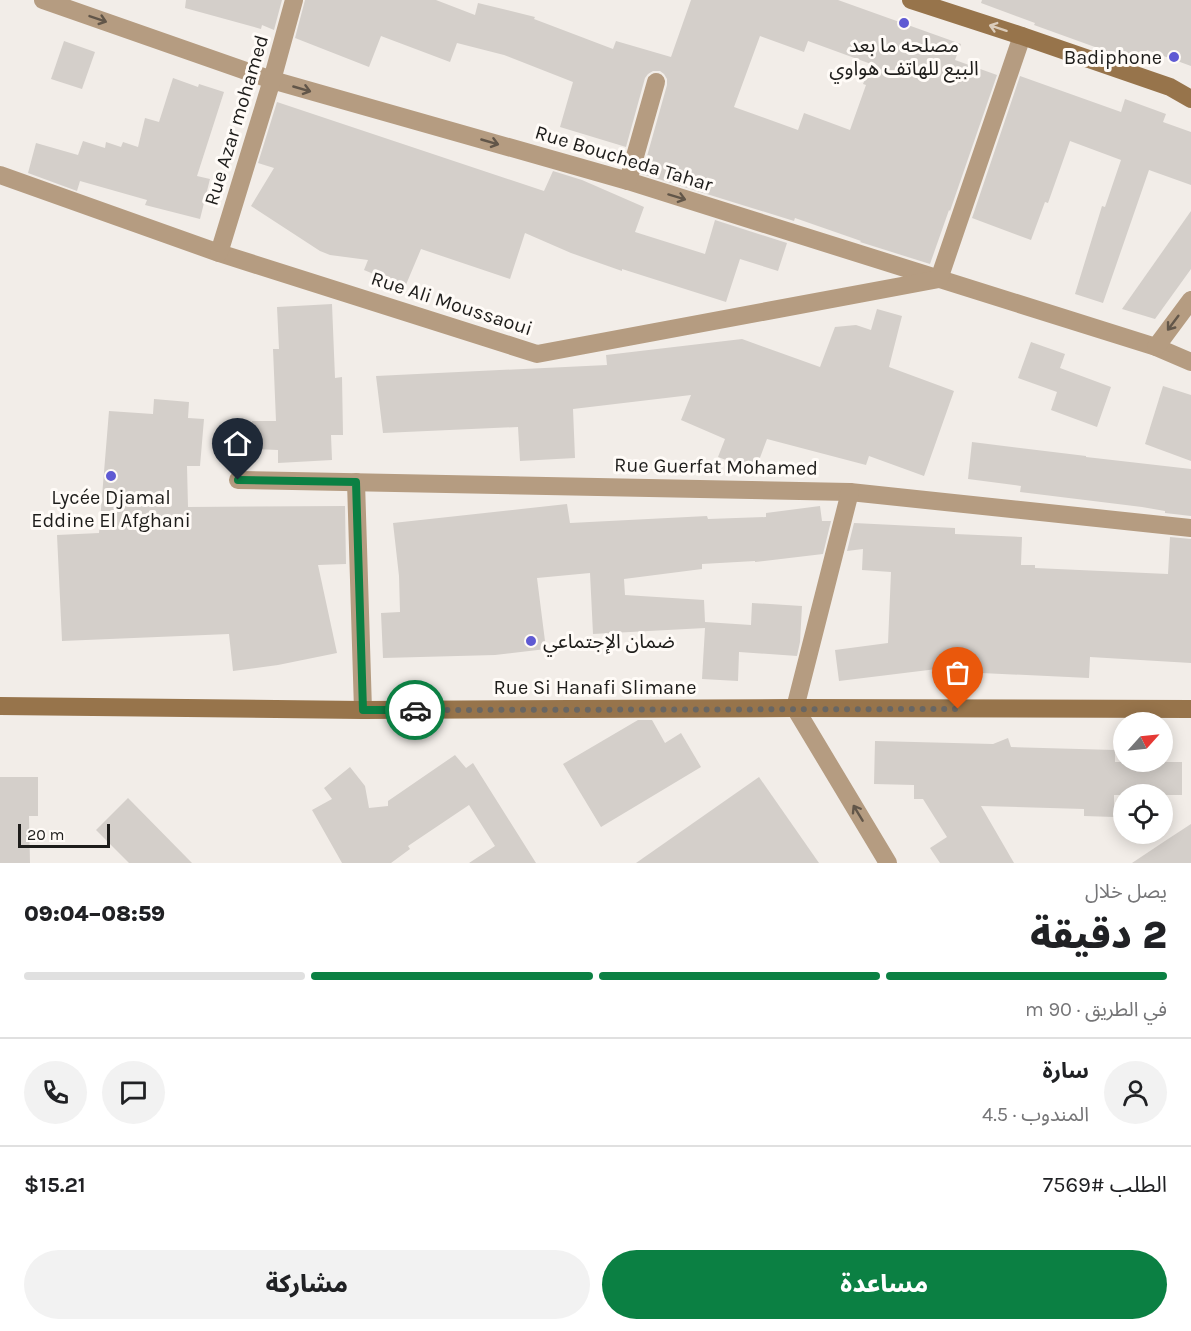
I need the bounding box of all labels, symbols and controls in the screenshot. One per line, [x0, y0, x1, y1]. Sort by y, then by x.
one-way arrow [88, 15, 107, 26]
marker: مصلحه ما بعد البيع للهاتف هواوي [897, 16, 911, 30]
one-way arrow [989, 22, 1008, 33]
street label: Rue Azar mohamed [200, 32, 273, 208]
place label: مصلحه ما بعد البيع للهاتف هواوي [829, 34, 979, 84]
place label: Badiphone [1064, 46, 1162, 69]
marker: Badiphone [1167, 50, 1181, 64]
one-way arrow [292, 84, 311, 95]
street label: Rue Boucheda Tahar [532, 120, 716, 197]
one-way arrow [480, 137, 499, 148]
one-way arrow [667, 192, 686, 203]
street label: Rue Ali Moussaoui [368, 267, 535, 340]
one-way arrow [1167, 315, 1180, 331]
pin [212, 418, 263, 480]
icon: home [221, 427, 254, 460]
street label: Rue Guerfat Mohamed [614, 453, 818, 480]
marker: Lycée Djamal Eddine El Afghani [104, 469, 118, 483]
place label: Lycée Djamal Eddine El Afghani [31, 486, 191, 532]
place label: ضمان الإجتماعي [543, 630, 675, 657]
marker: ضمان الإجتماعي [524, 634, 538, 648]
pin [932, 647, 983, 709]
icon: bag [941, 656, 974, 689]
street label: Rue Si Hanafi Slimane [494, 676, 696, 699]
courier [385, 680, 445, 740]
icon: car [399, 694, 432, 727]
north arrow [1113, 712, 1173, 772]
map controls [1113, 712, 1173, 844]
button: locate [1113, 784, 1173, 844]
one-way arrow [852, 805, 864, 822]
scale bar [18, 821, 110, 848]
text: 20 m [27, 825, 65, 844]
text: يصل خلال [1085, 880, 1167, 903]
text: 08:59–09:04 [24, 901, 165, 927]
text: 2 دقيقة [1030, 912, 1167, 958]
text: في الطريق · 90 m [1025, 998, 1167, 1021]
text: سارة [1043, 1058, 1089, 1084]
button: phone [24, 1061, 87, 1124]
button: chat [102, 1061, 165, 1124]
button: person [1104, 1061, 1167, 1124]
text: المندوب · 4.5 [982, 1103, 1089, 1126]
text: $15.21 [24, 1172, 86, 1198]
text: الطلب #7569 [1043, 1172, 1167, 1198]
button: مشاركة [24, 1250, 590, 1319]
button: مساعدة [602, 1250, 1167, 1319]

